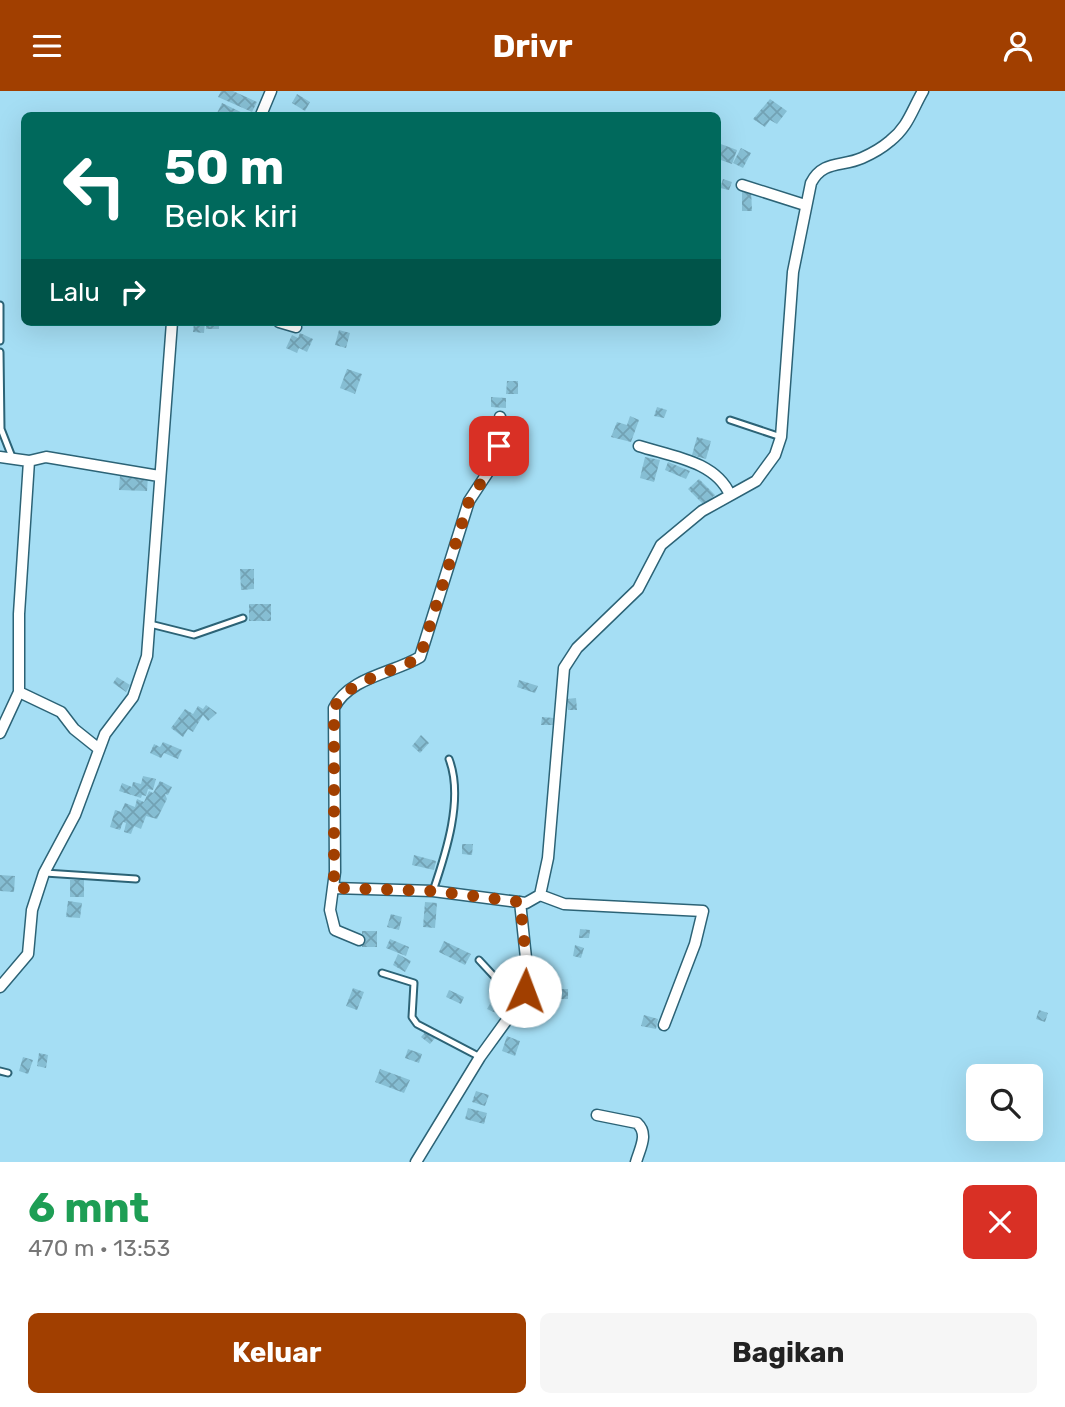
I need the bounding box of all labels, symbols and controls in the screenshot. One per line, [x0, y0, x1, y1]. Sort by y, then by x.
icon: menu [28, 27, 66, 65]
text: Drivr [492, 27, 573, 65]
icon: person [999, 27, 1037, 65]
text: 50 m [164, 138, 284, 196]
icon: left [49, 140, 140, 231]
text: Belok kiri [164, 197, 298, 235]
icon: right [114, 273, 152, 311]
text: Lalu [49, 277, 100, 308]
pin [469, 416, 529, 476]
icon: arrive [480, 427, 518, 465]
position arrow [488, 954, 562, 1028]
map controls [966, 1064, 1043, 1141]
button: search [966, 1064, 1043, 1141]
text: 6 mnt [28, 1183, 149, 1233]
button: close [963, 1185, 1037, 1259]
text: 470 m · 13:53 [28, 1234, 170, 1262]
button: Keluar [28, 1313, 526, 1393]
button: Bagikan [540, 1313, 1037, 1393]

